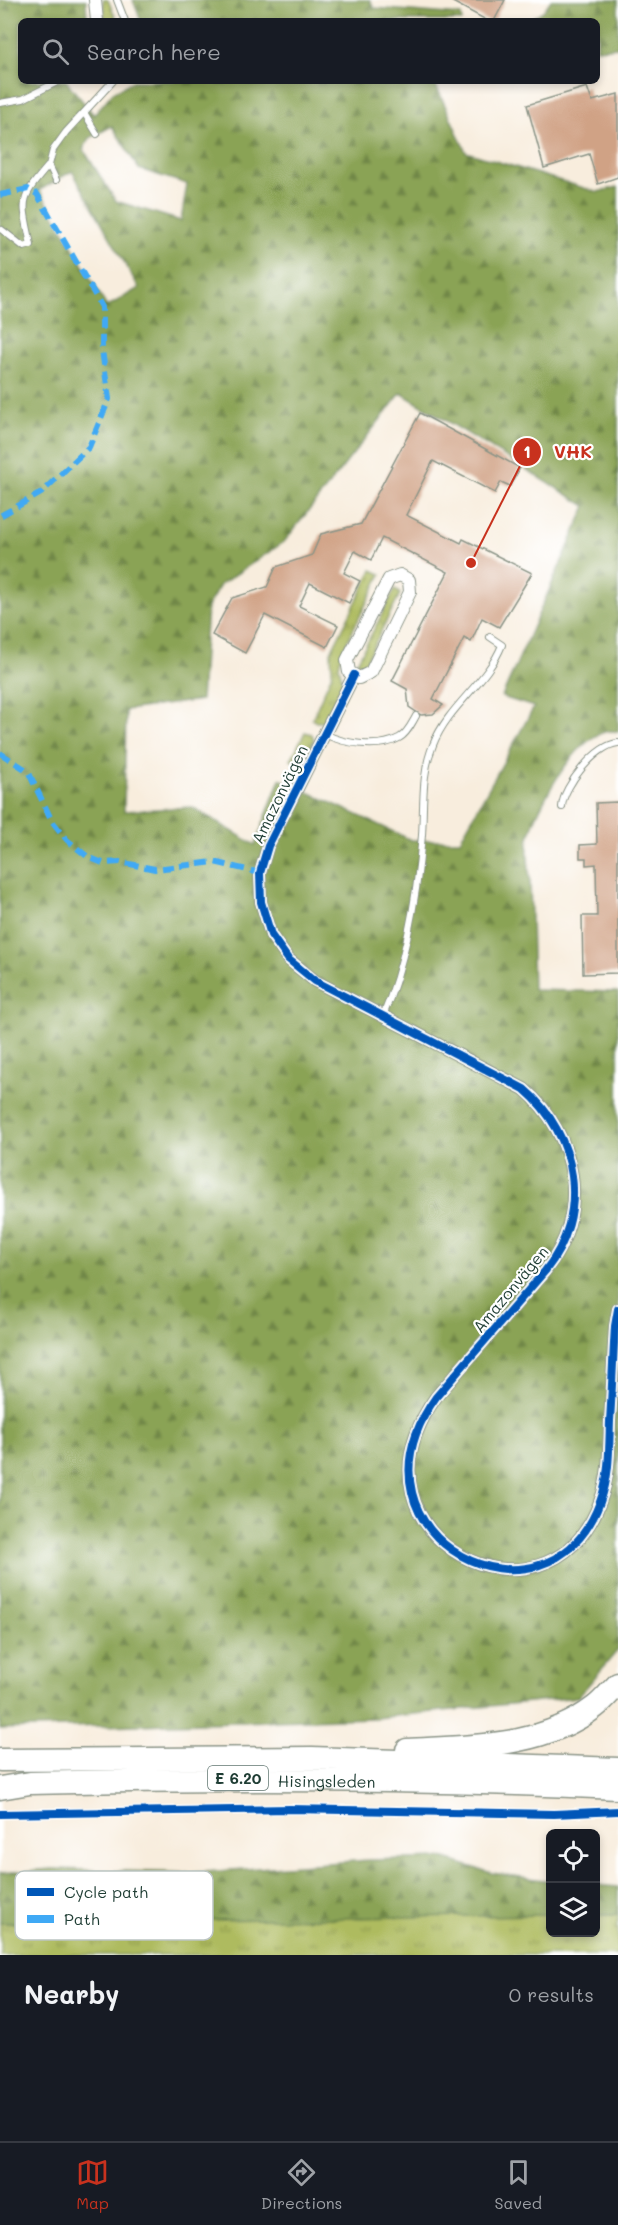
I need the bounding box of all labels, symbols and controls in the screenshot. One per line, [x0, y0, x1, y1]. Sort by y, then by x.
search box [18, 18, 600, 84]
icon: search [39, 35, 72, 68]
text: Search here [87, 37, 221, 66]
callout: VHK [512, 434, 605, 470]
text: 1 [523, 439, 531, 463]
text: VHK [554, 439, 592, 463]
street label: Amazonvägen [246, 741, 312, 847]
street label: Amazonvägen [468, 1241, 552, 1337]
road number: E 6.20 [208, 1766, 268, 1790]
street label: Hisingsleden [278, 1770, 376, 1791]
map controls [546, 1829, 600, 1937]
button: locate [546, 1829, 600, 1883]
legend [15, 1871, 213, 1940]
text: Cycle path [64, 1881, 148, 1902]
button: layers [546, 1883, 600, 1937]
text: Path [64, 1908, 100, 1929]
text: Nearby [24, 1977, 119, 2011]
text: 0 results [509, 1981, 594, 2007]
tab: Map [76, 2156, 109, 2213]
tab: Directions [261, 2156, 342, 2213]
tab: Saved [494, 2156, 542, 2213]

